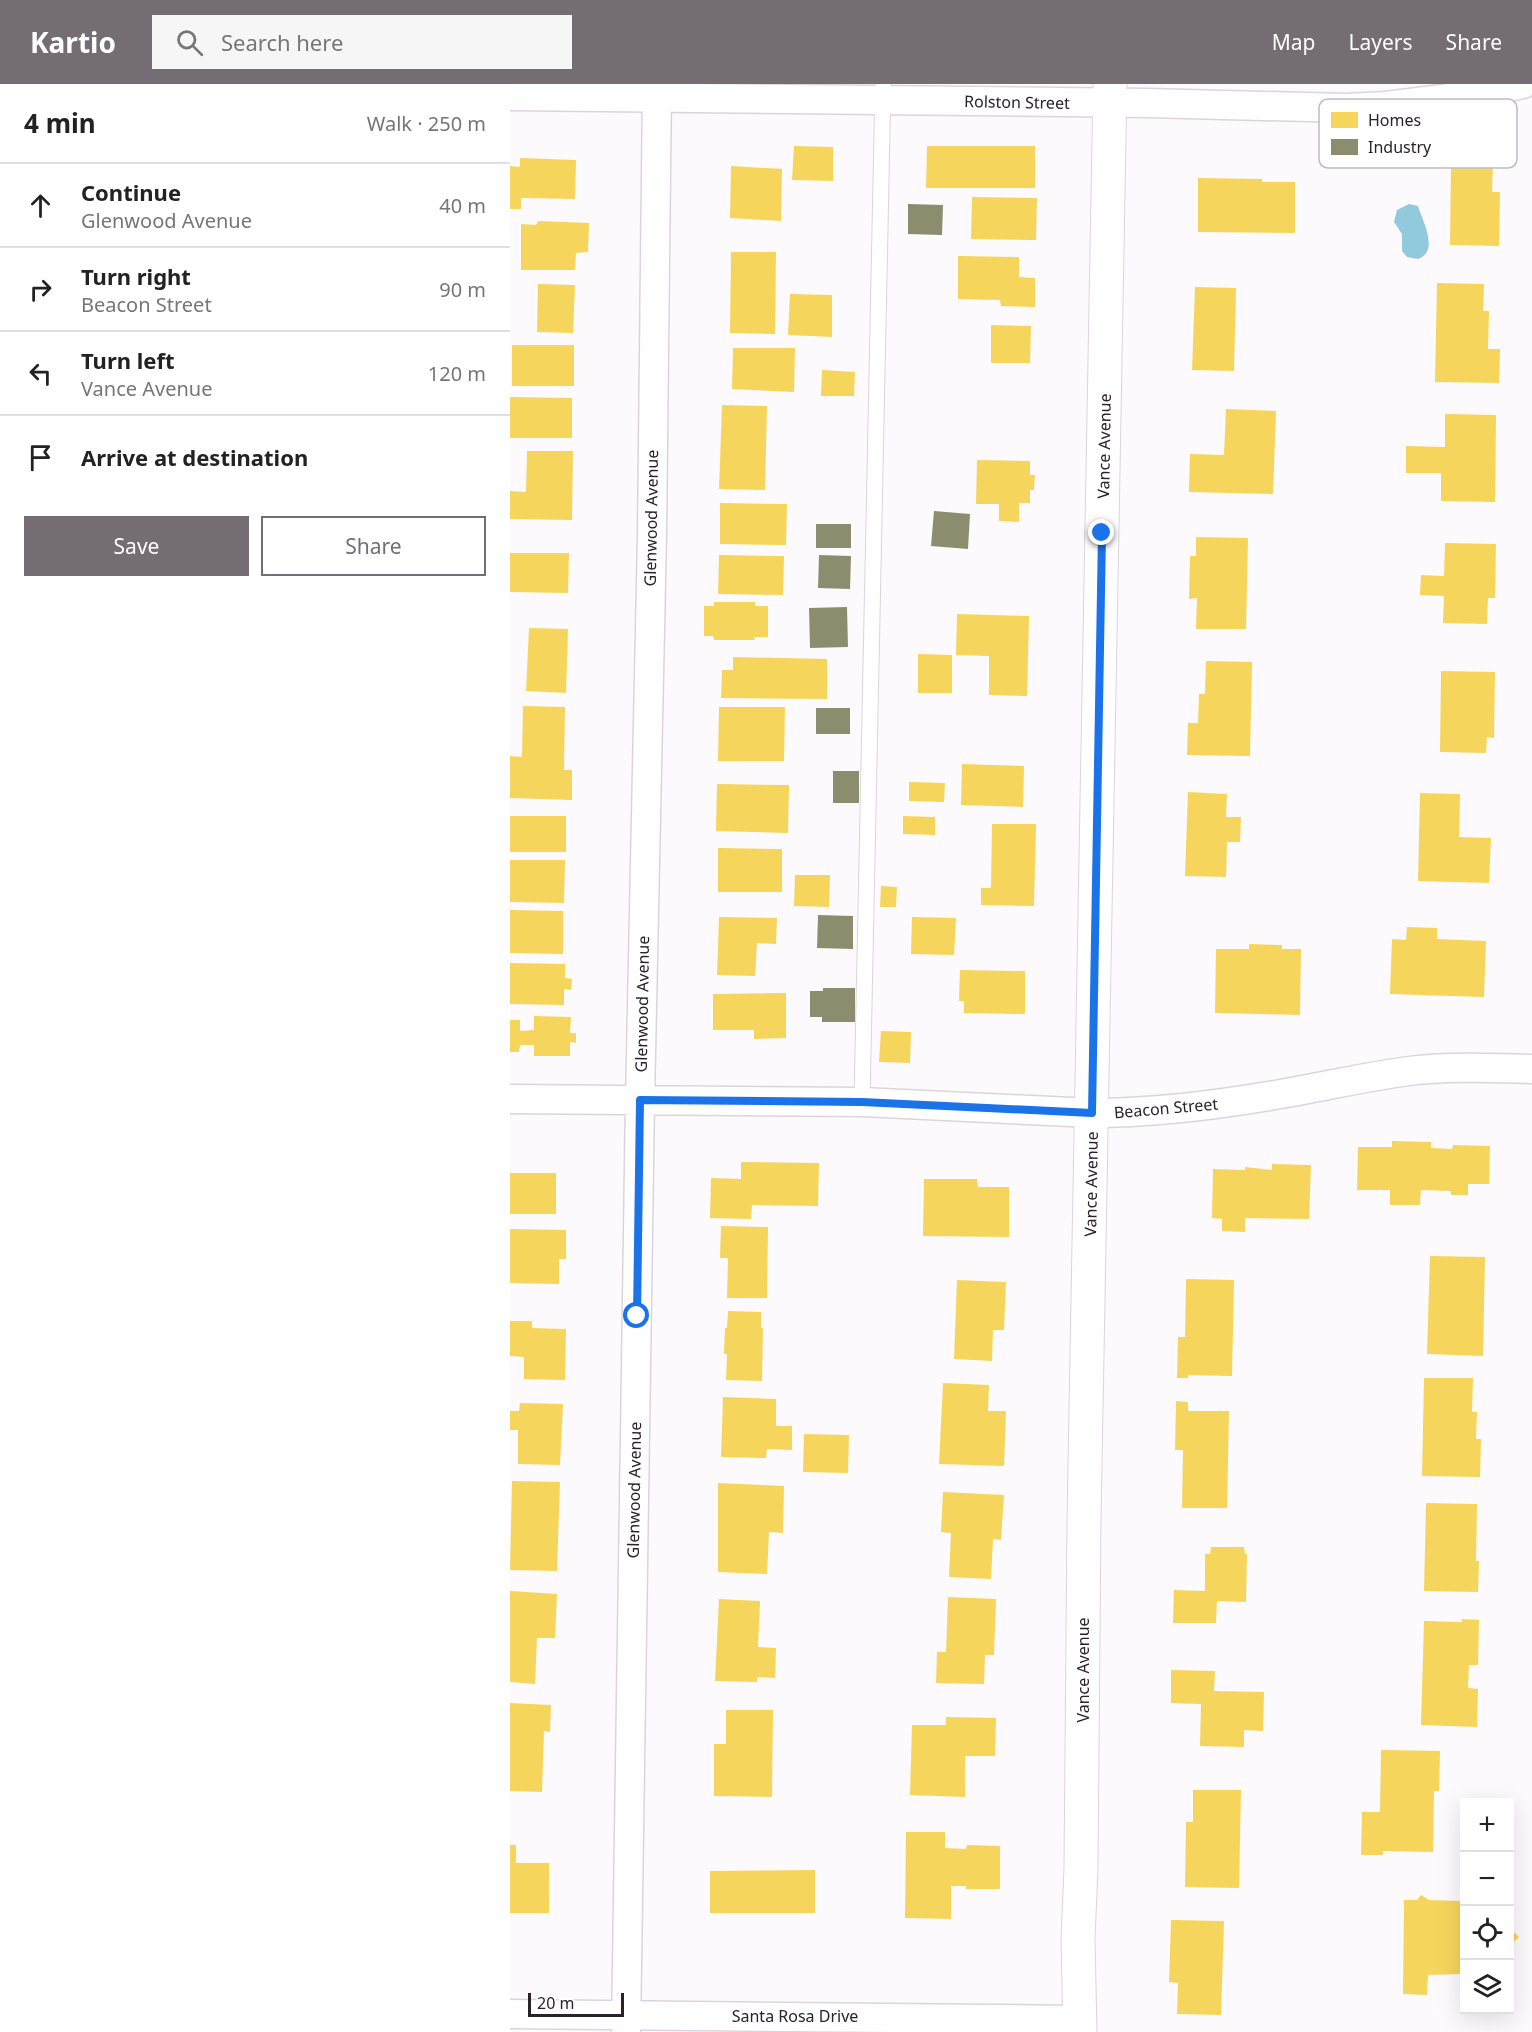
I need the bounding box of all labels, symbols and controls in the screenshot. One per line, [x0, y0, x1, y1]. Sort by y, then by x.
search box [152, 15, 572, 69]
text: Kartio [30, 23, 116, 61]
icon: search [173, 26, 206, 59]
text: Search here [221, 27, 343, 57]
text: Map [1272, 28, 1316, 56]
text: Layers [1349, 28, 1413, 56]
text: Share [1446, 28, 1502, 56]
street label: Rolston Street [964, 90, 1070, 114]
legend [1319, 99, 1517, 168]
text: 4 min [24, 105, 96, 141]
text: Homes [1368, 109, 1421, 131]
text: Walk · 250 m [367, 110, 486, 137]
text: Industry [1368, 136, 1432, 158]
text: Continue [81, 177, 181, 207]
icon: ahead [24, 189, 57, 222]
text: 40 m [439, 192, 486, 219]
text: Glenwood Avenue [81, 207, 252, 234]
text: Turn right [81, 261, 191, 291]
icon: right [24, 273, 57, 306]
text: 90 m [439, 276, 486, 303]
text: Beacon Street [81, 291, 212, 318]
text: Turn left [81, 345, 175, 375]
icon: left [24, 357, 57, 390]
text: 120 m [428, 360, 486, 387]
text: Vance Avenue [81, 375, 212, 402]
street label: Vance Avenue [1092, 393, 1116, 499]
icon: arrive [24, 441, 57, 474]
text: Arrive at destination [81, 442, 308, 472]
street label: Glenwood Avenue [639, 449, 663, 587]
button: Save [24, 516, 249, 576]
button: Share [261, 516, 486, 576]
route end [1088, 519, 1114, 545]
street label: Glenwood Avenue [630, 935, 654, 1073]
street label: Beacon Street [1113, 1092, 1219, 1124]
street label: Vance Avenue [1079, 1131, 1103, 1237]
route start [623, 1302, 649, 1328]
street label: Glenwood Avenue [622, 1421, 646, 1559]
street label: Vance Avenue [1072, 1617, 1094, 1723]
map controls [1460, 1798, 1514, 2014]
button: + [1460, 1798, 1514, 1852]
button: − [1460, 1852, 1514, 1906]
button: locate [1460, 1906, 1514, 1960]
button: layers [1460, 1960, 1514, 2014]
scale bar [528, 1990, 624, 2018]
text: 20 m [537, 1992, 574, 2014]
street label: Santa Rosa Drive [732, 2005, 858, 2027]

